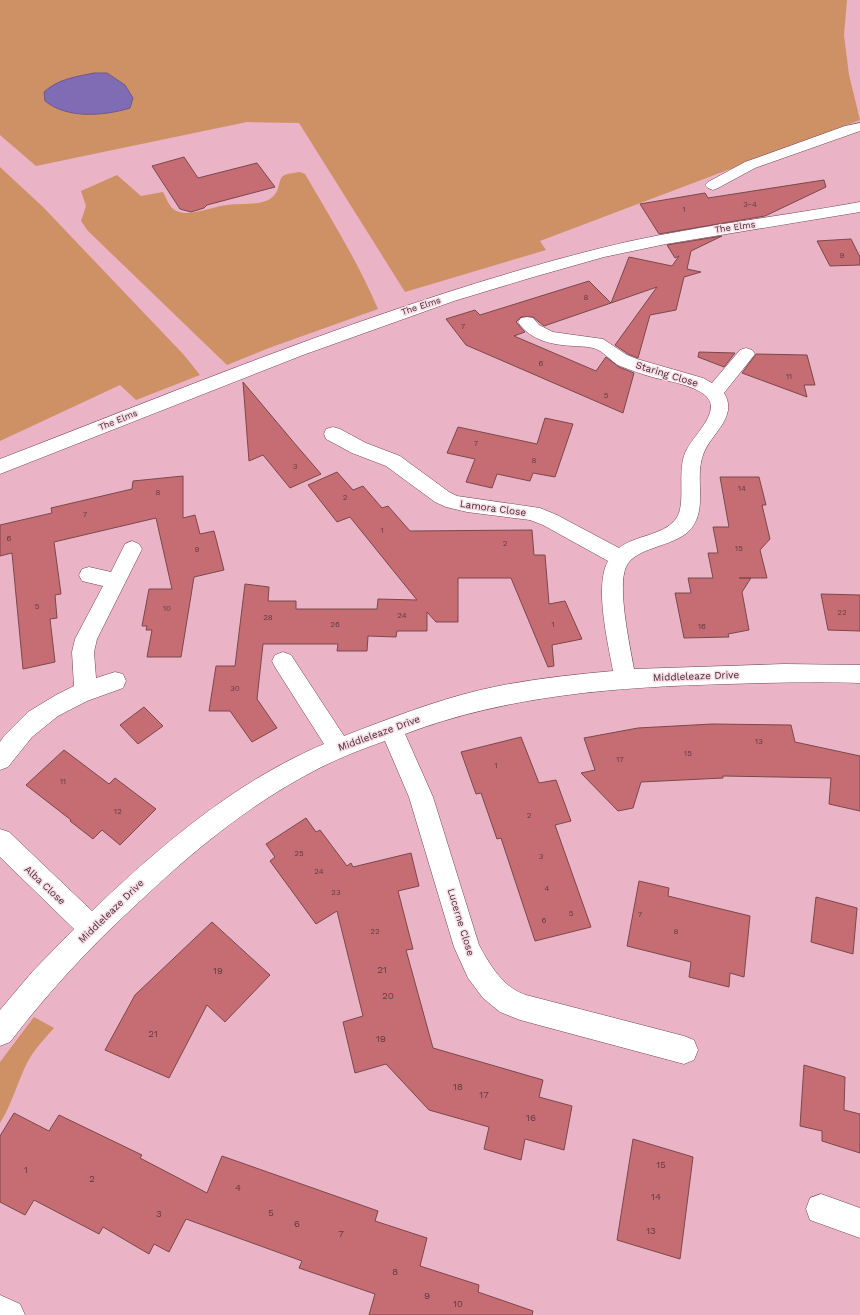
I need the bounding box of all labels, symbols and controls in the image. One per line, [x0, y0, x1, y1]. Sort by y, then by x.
house number: 3-4 [743, 200, 757, 209]
house number: 1 [682, 205, 686, 214]
street label: The Elms [714, 219, 756, 235]
house number: 9 [840, 251, 845, 260]
house number: 8 [584, 293, 589, 302]
street label: The Elms [400, 295, 442, 317]
house number: 7 [461, 322, 466, 331]
house number: 6 [539, 359, 544, 368]
street label: Staring Close [634, 359, 700, 389]
house number: 11 [786, 372, 792, 381]
house number: 5 [604, 391, 609, 400]
street label: The Elms [97, 408, 139, 432]
house number: 7 [474, 439, 479, 448]
house number: 8 [532, 456, 537, 465]
house number: 3 [293, 462, 298, 471]
house number: 14 [738, 484, 746, 493]
house number: 8 [156, 488, 161, 497]
house number: 2 [343, 493, 348, 502]
street label: Lamora Close [459, 498, 527, 518]
house number: 7 [83, 510, 88, 519]
house number: 1 [380, 526, 384, 535]
house number: 6 [7, 534, 12, 543]
house number: 2 [503, 539, 508, 548]
house number: 15 [735, 544, 743, 553]
house number: 9 [195, 545, 200, 554]
house number: 5 [35, 602, 40, 611]
house number: 10 [163, 604, 171, 613]
house number: 22 [837, 608, 847, 617]
house number: 24 [397, 611, 407, 620]
house number: 28 [263, 613, 273, 622]
house number: 26 [330, 620, 340, 629]
house number: 1 [551, 620, 555, 629]
house number: 16 [698, 622, 706, 631]
street label: Middleleaze Drive [653, 669, 740, 683]
house number: 30 [230, 684, 240, 693]
street label: Middleleaze Drive [337, 713, 422, 753]
house number: 13 [755, 737, 763, 746]
house number: 15 [684, 749, 692, 758]
house number: 17 [616, 755, 624, 764]
house number: 1 [494, 761, 498, 770]
house number: 11 [60, 777, 66, 786]
house number: 12 [114, 807, 122, 816]
house number: 2 [527, 811, 532, 820]
house number: 25 [294, 849, 304, 858]
house number: 3 [539, 852, 544, 861]
street label: Alba Close [22, 863, 68, 907]
house number: 24 [314, 867, 324, 876]
street label: Middleleaze Drive [76, 877, 146, 945]
house number: 4 [545, 884, 550, 893]
street label: Lucerne Close [446, 887, 477, 957]
house number: 23 [331, 888, 341, 897]
house number: 5 [569, 909, 574, 918]
house number: 7 [638, 910, 643, 919]
house number: 6 [542, 916, 547, 925]
house number: 22 [370, 927, 380, 936]
house number: 8 [674, 927, 679, 936]
house number: 21 [377, 964, 387, 975]
house number: 19 [213, 965, 223, 976]
house number: 20 [382, 990, 394, 1001]
house number: 21 [148, 1028, 158, 1039]
house number: 19 [376, 1033, 386, 1044]
house number: 18 [453, 1081, 463, 1092]
house number: 17 [479, 1089, 489, 1100]
house number: 16 [526, 1112, 536, 1123]
house number: 15 [656, 1159, 666, 1170]
house number: 1 [24, 1164, 28, 1175]
house number: 2 [89, 1173, 95, 1184]
house number: 4 [235, 1182, 241, 1193]
house number: 14 [651, 1191, 661, 1202]
house number: 5 [268, 1207, 274, 1218]
house number: 3 [156, 1208, 162, 1219]
house number: 6 [294, 1218, 300, 1229]
house number: 13 [646, 1225, 656, 1236]
house number: 7 [338, 1228, 344, 1239]
house number: 8 [392, 1266, 398, 1277]
house number: 9 [424, 1290, 430, 1301]
house number: 10 [453, 1298, 463, 1309]

